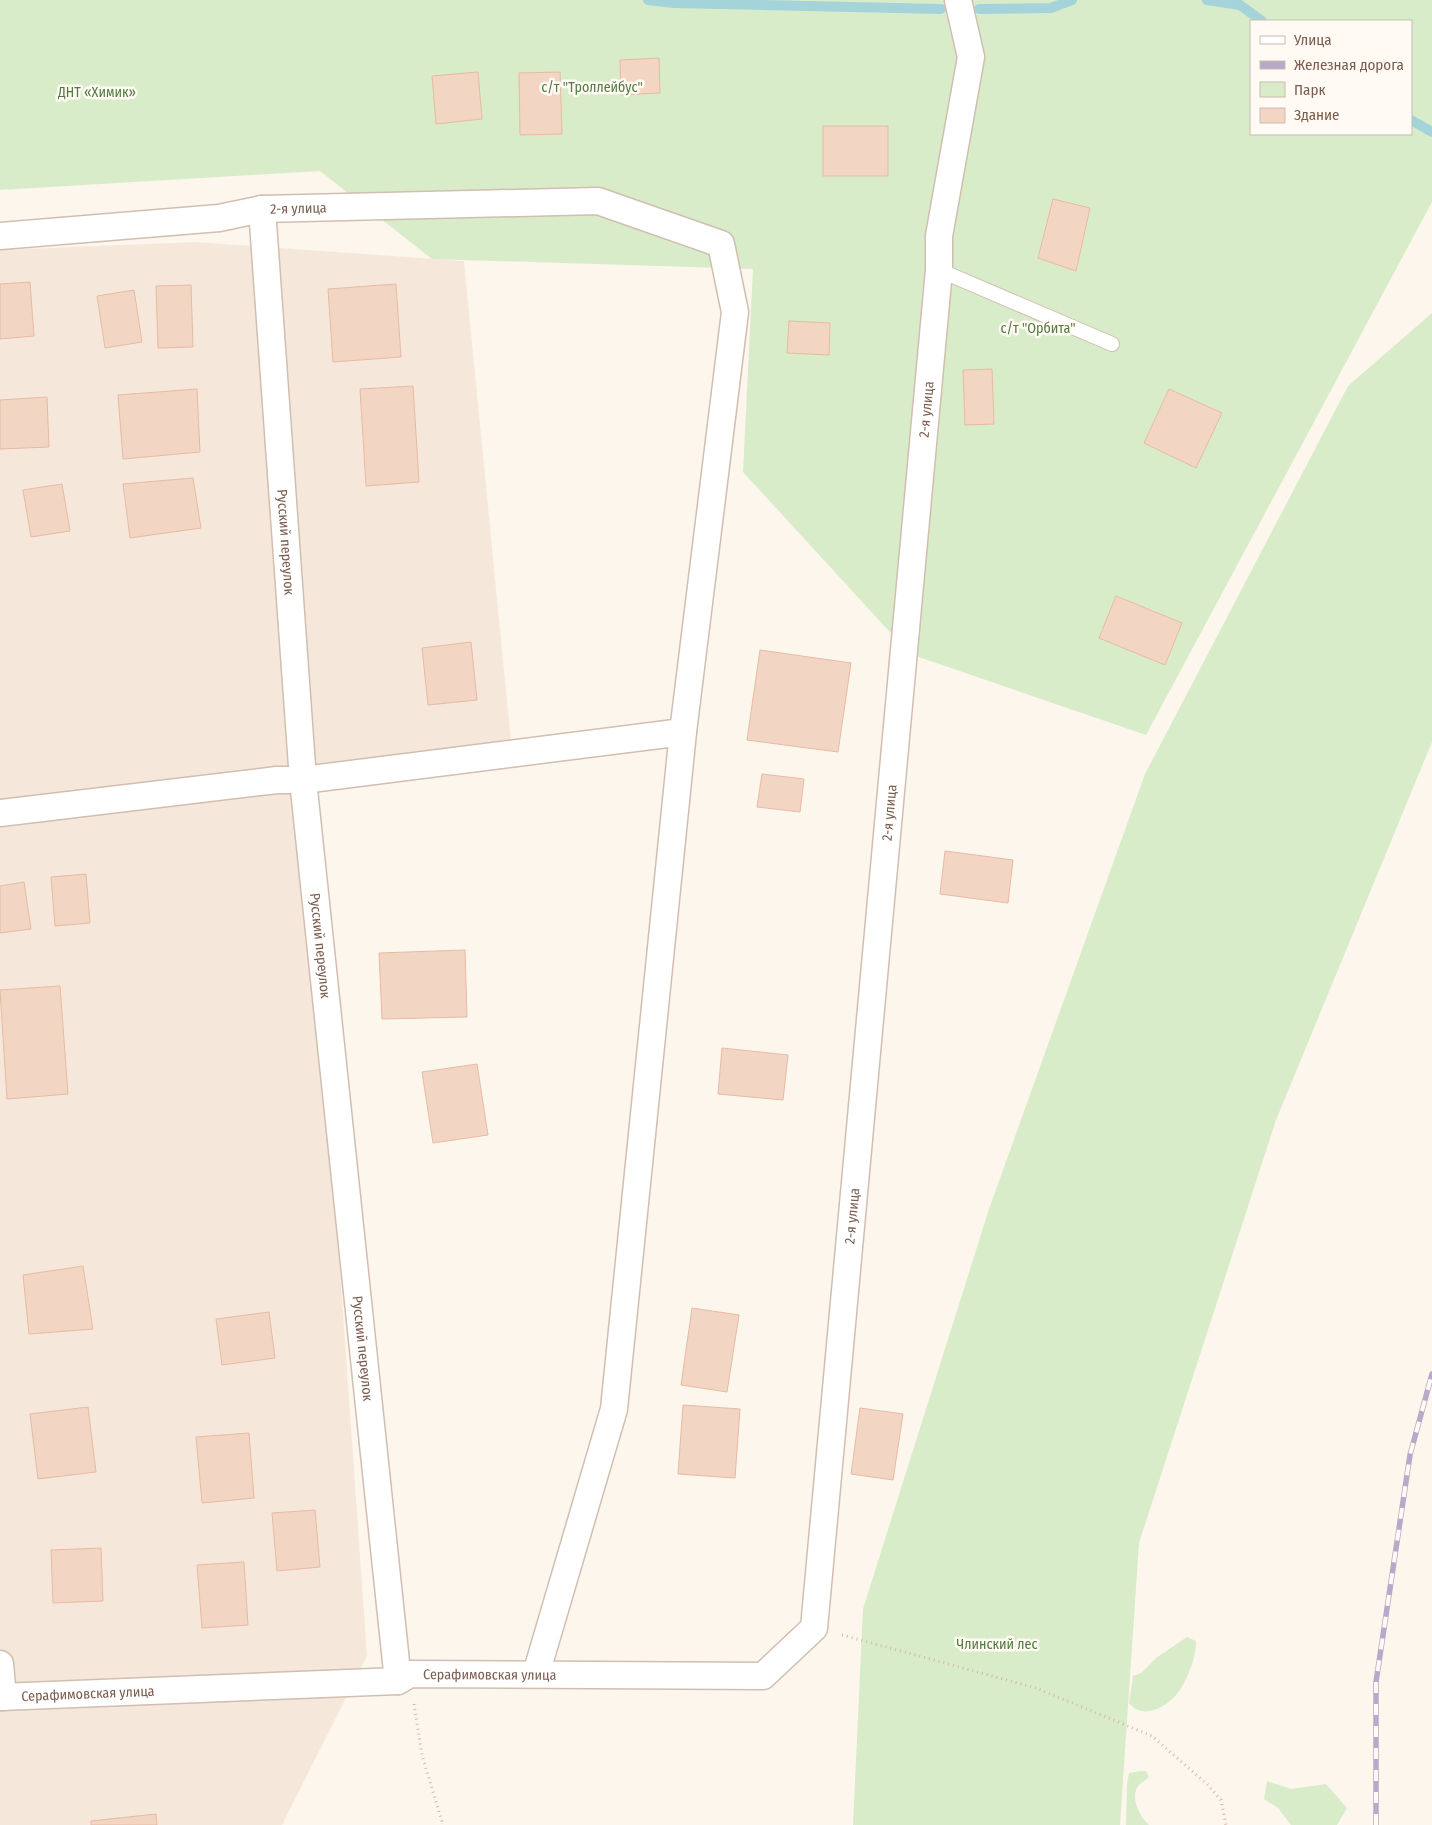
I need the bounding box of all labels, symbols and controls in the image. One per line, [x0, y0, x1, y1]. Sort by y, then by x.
legend [1250, 20, 1412, 135]
text: Улица [1293, 31, 1332, 49]
text: Железная дорога [1294, 56, 1404, 74]
park label: с/т "Троллейбус" [541, 79, 643, 96]
text: Парк [1294, 81, 1325, 99]
park label: ДНТ «Химик» [57, 84, 136, 101]
text: Здание [1294, 106, 1340, 124]
street label: 2-я улица [270, 199, 327, 217]
park label: с/т "Орбита" [1000, 320, 1076, 337]
street label: 2-я улица [915, 380, 937, 438]
street label: Русский переулок [274, 489, 298, 596]
street label: 2-я улица [878, 784, 900, 842]
street label: Русский переулок [306, 892, 335, 1000]
street label: 2-я улица [841, 1187, 863, 1245]
street label: Русский переулок [349, 1295, 377, 1402]
park label: Члинский лес [957, 1636, 1037, 1653]
street label: Серафимовская улица [423, 1666, 557, 1683]
street label: Серафимовская улица [21, 1682, 155, 1705]

